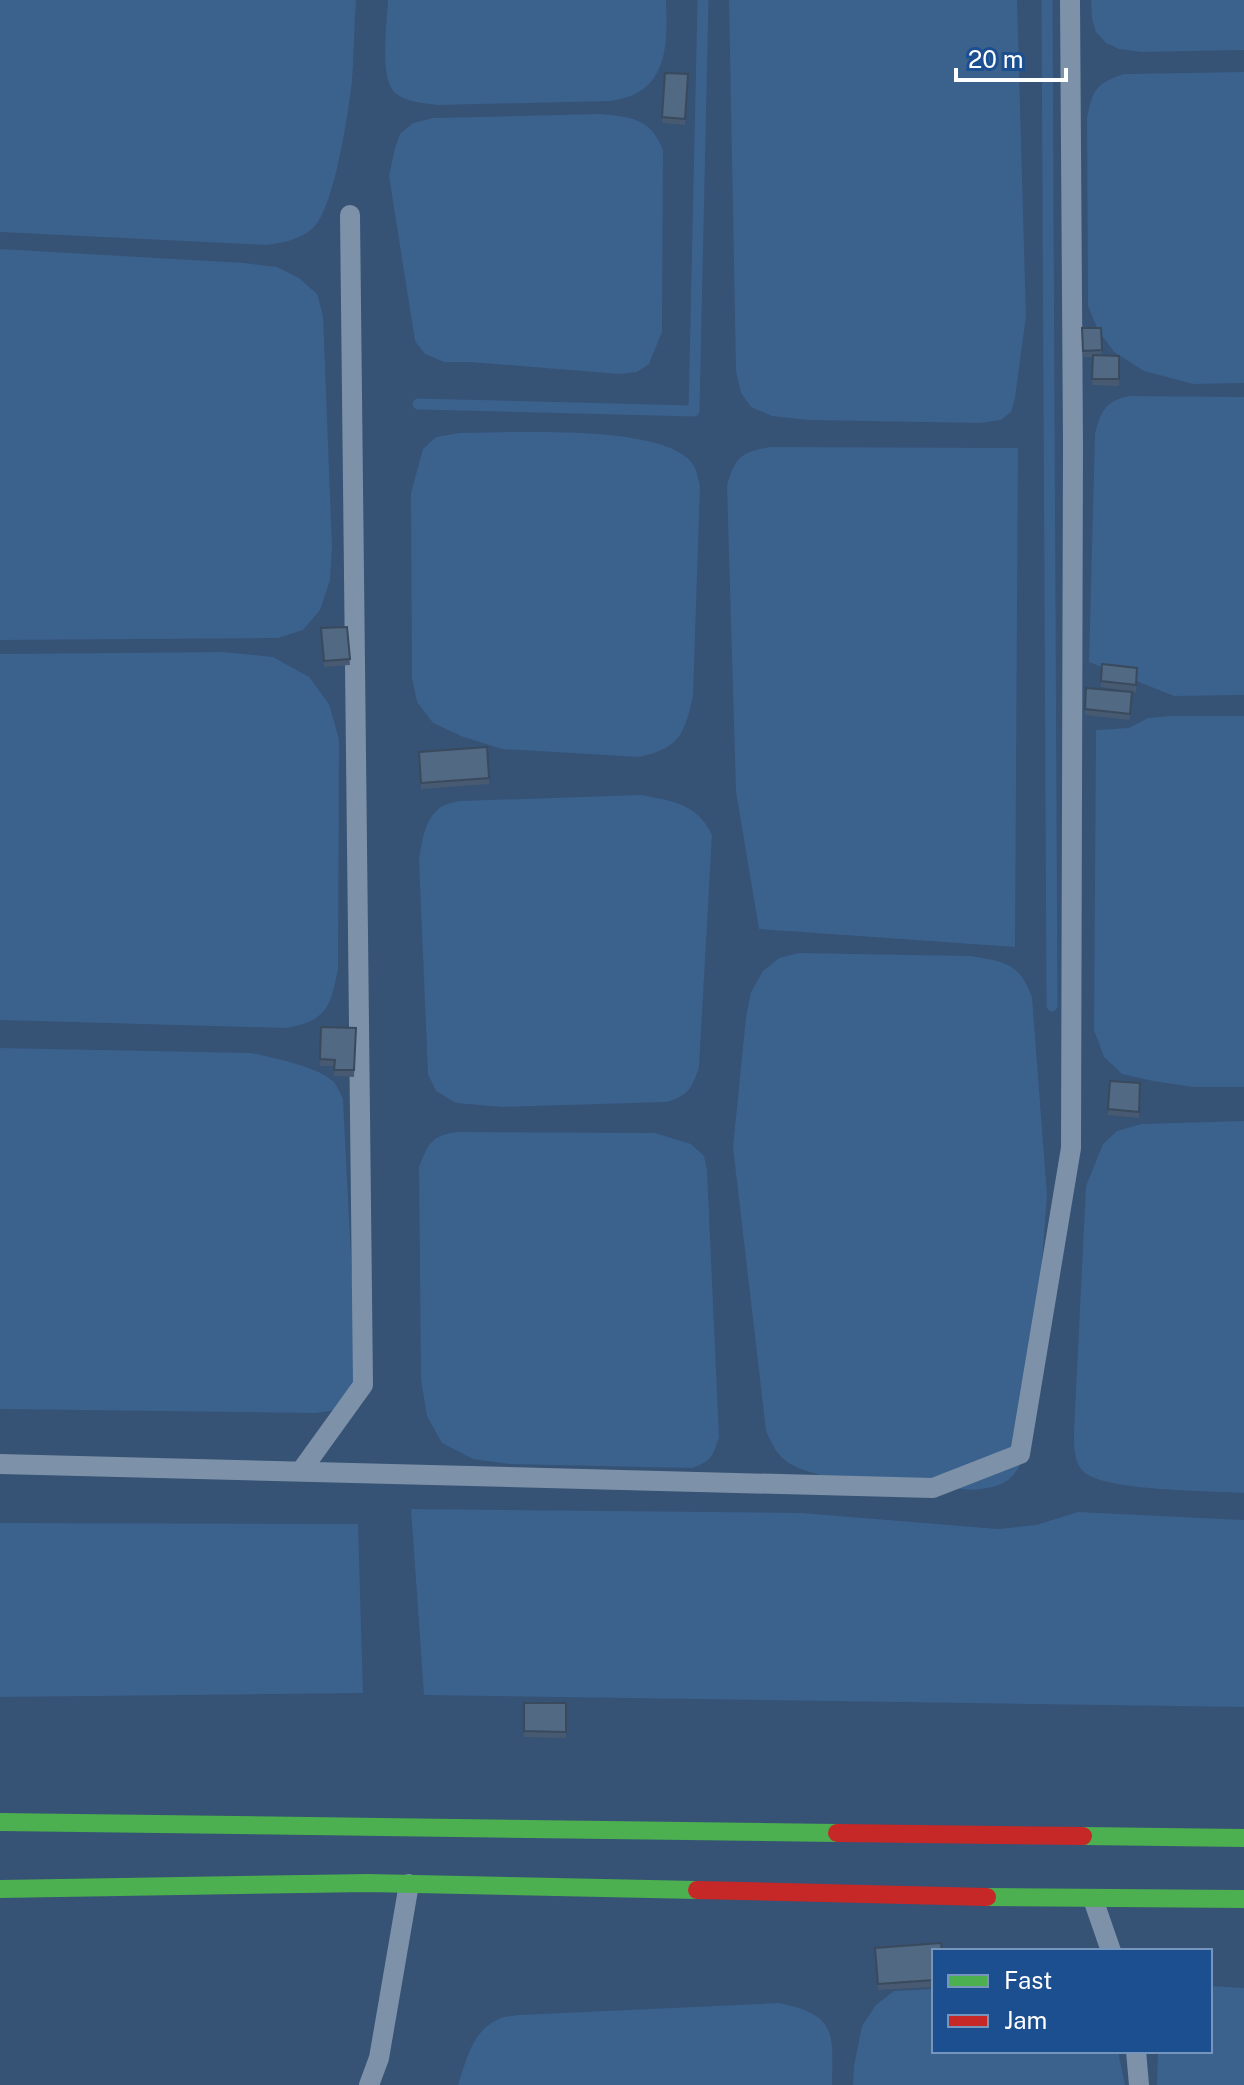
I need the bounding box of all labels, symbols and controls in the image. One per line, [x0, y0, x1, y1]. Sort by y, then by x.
scale bar [956, 32, 1066, 82]
text: 20 m [968, 45, 1024, 73]
legend [932, 1949, 1212, 2053]
text: Fast [1004, 1966, 1052, 1994]
text: Jam [1004, 2006, 1047, 2034]

